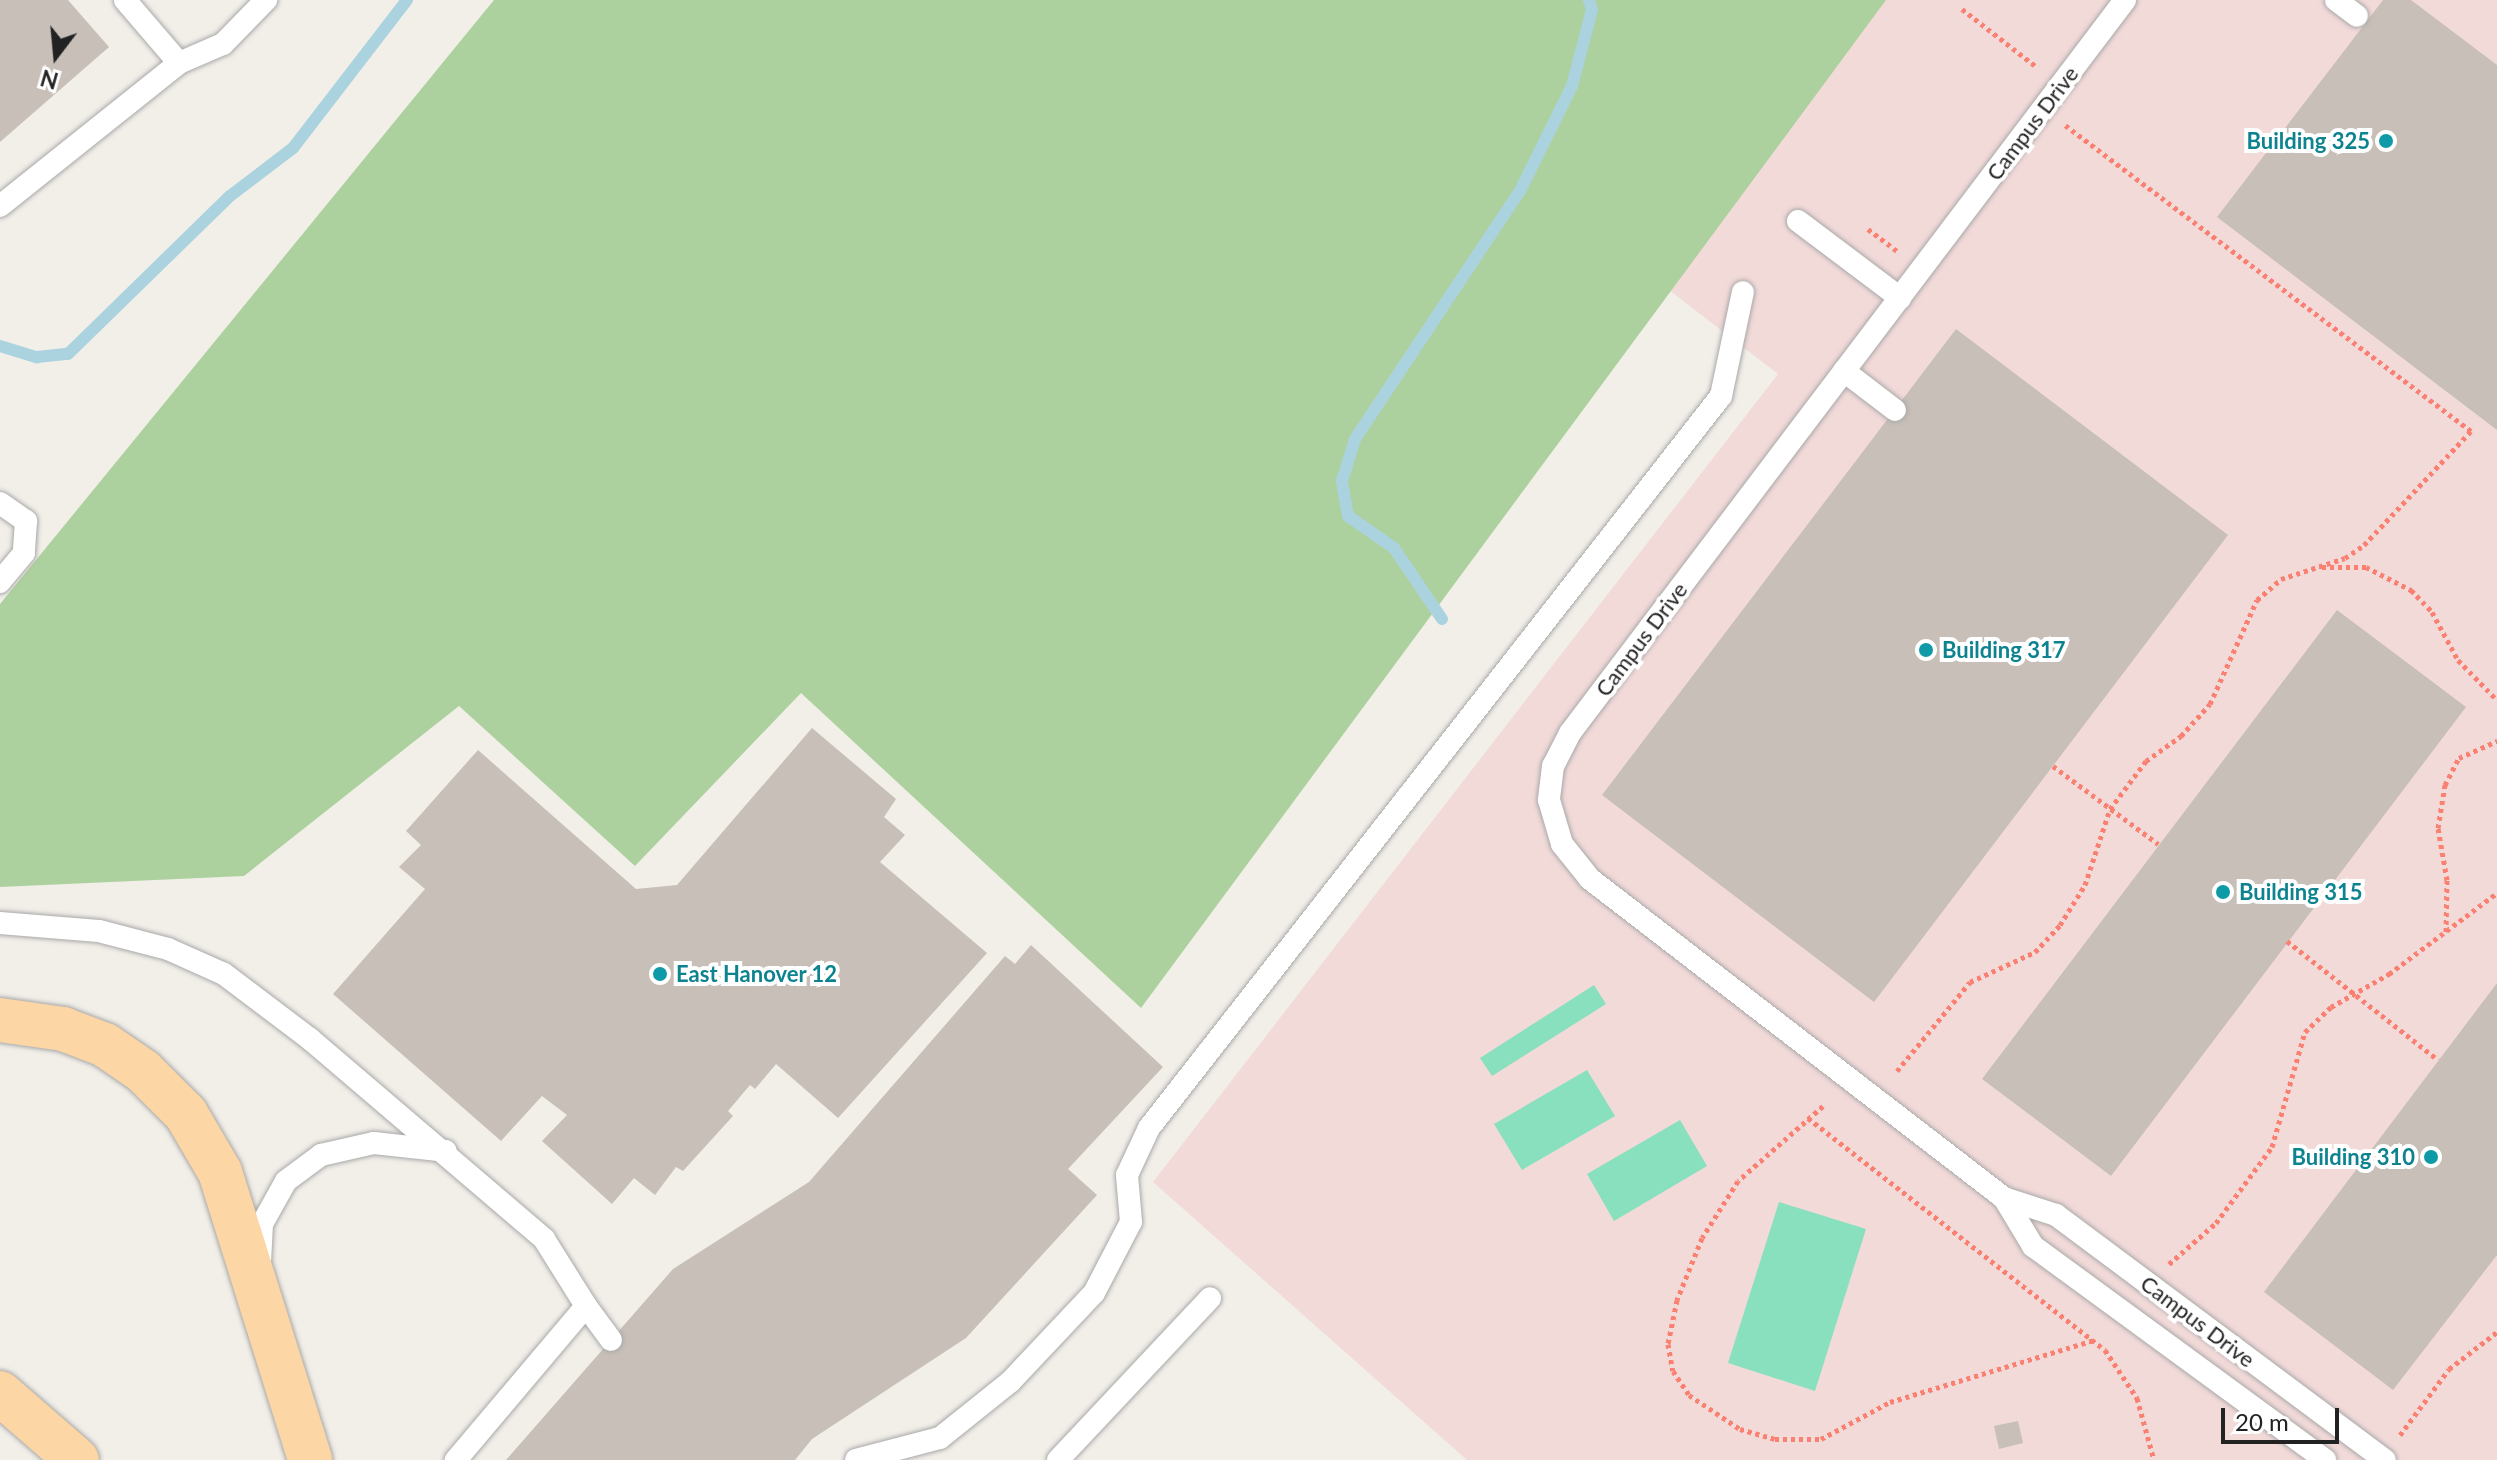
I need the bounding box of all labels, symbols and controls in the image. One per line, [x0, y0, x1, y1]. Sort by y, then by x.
north arrow [16, 16, 96, 96]
street label: Campus Drive [1981, 61, 2083, 185]
text: N [37, 64, 61, 95]
place label: Building 325 [2247, 128, 2370, 154]
marker: Building 325 [2377, 132, 2395, 150]
street label: Campus Drive [1590, 577, 1692, 701]
place label: Building 317 [1942, 637, 2065, 663]
marker: Building 317 [1917, 641, 1935, 659]
place label: Building 315 [2239, 879, 2362, 905]
marker: Building 315 [2214, 883, 2232, 901]
place label: East Hanover 12 [676, 961, 838, 987]
marker: East Hanover 12 [651, 965, 669, 983]
place label: Building 310 [2292, 1144, 2415, 1170]
marker: Building 310 [2422, 1148, 2440, 1166]
street label: Campus Drive [2136, 1270, 2260, 1372]
scale bar [2225, 1392, 2343, 1442]
text: 20 m [2235, 1407, 2289, 1436]

